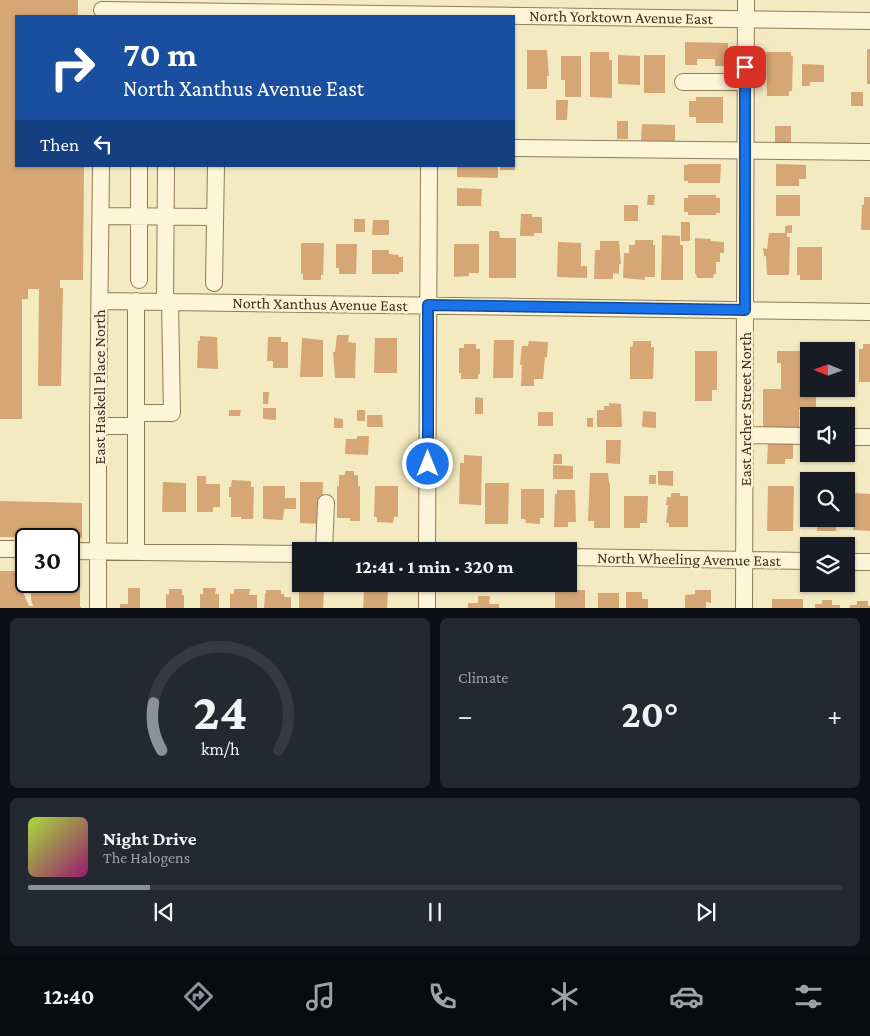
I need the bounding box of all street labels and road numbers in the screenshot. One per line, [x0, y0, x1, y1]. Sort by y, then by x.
street label: North Yorktown Avenue East [529, 7, 714, 27]
street label: North Xanthus Avenue East [232, 294, 409, 314]
street label: East Haskell Place North [91, 309, 108, 465]
street label: East Archer Street North [737, 331, 754, 486]
street label: North Wheeling Avenue East [597, 549, 782, 570]

